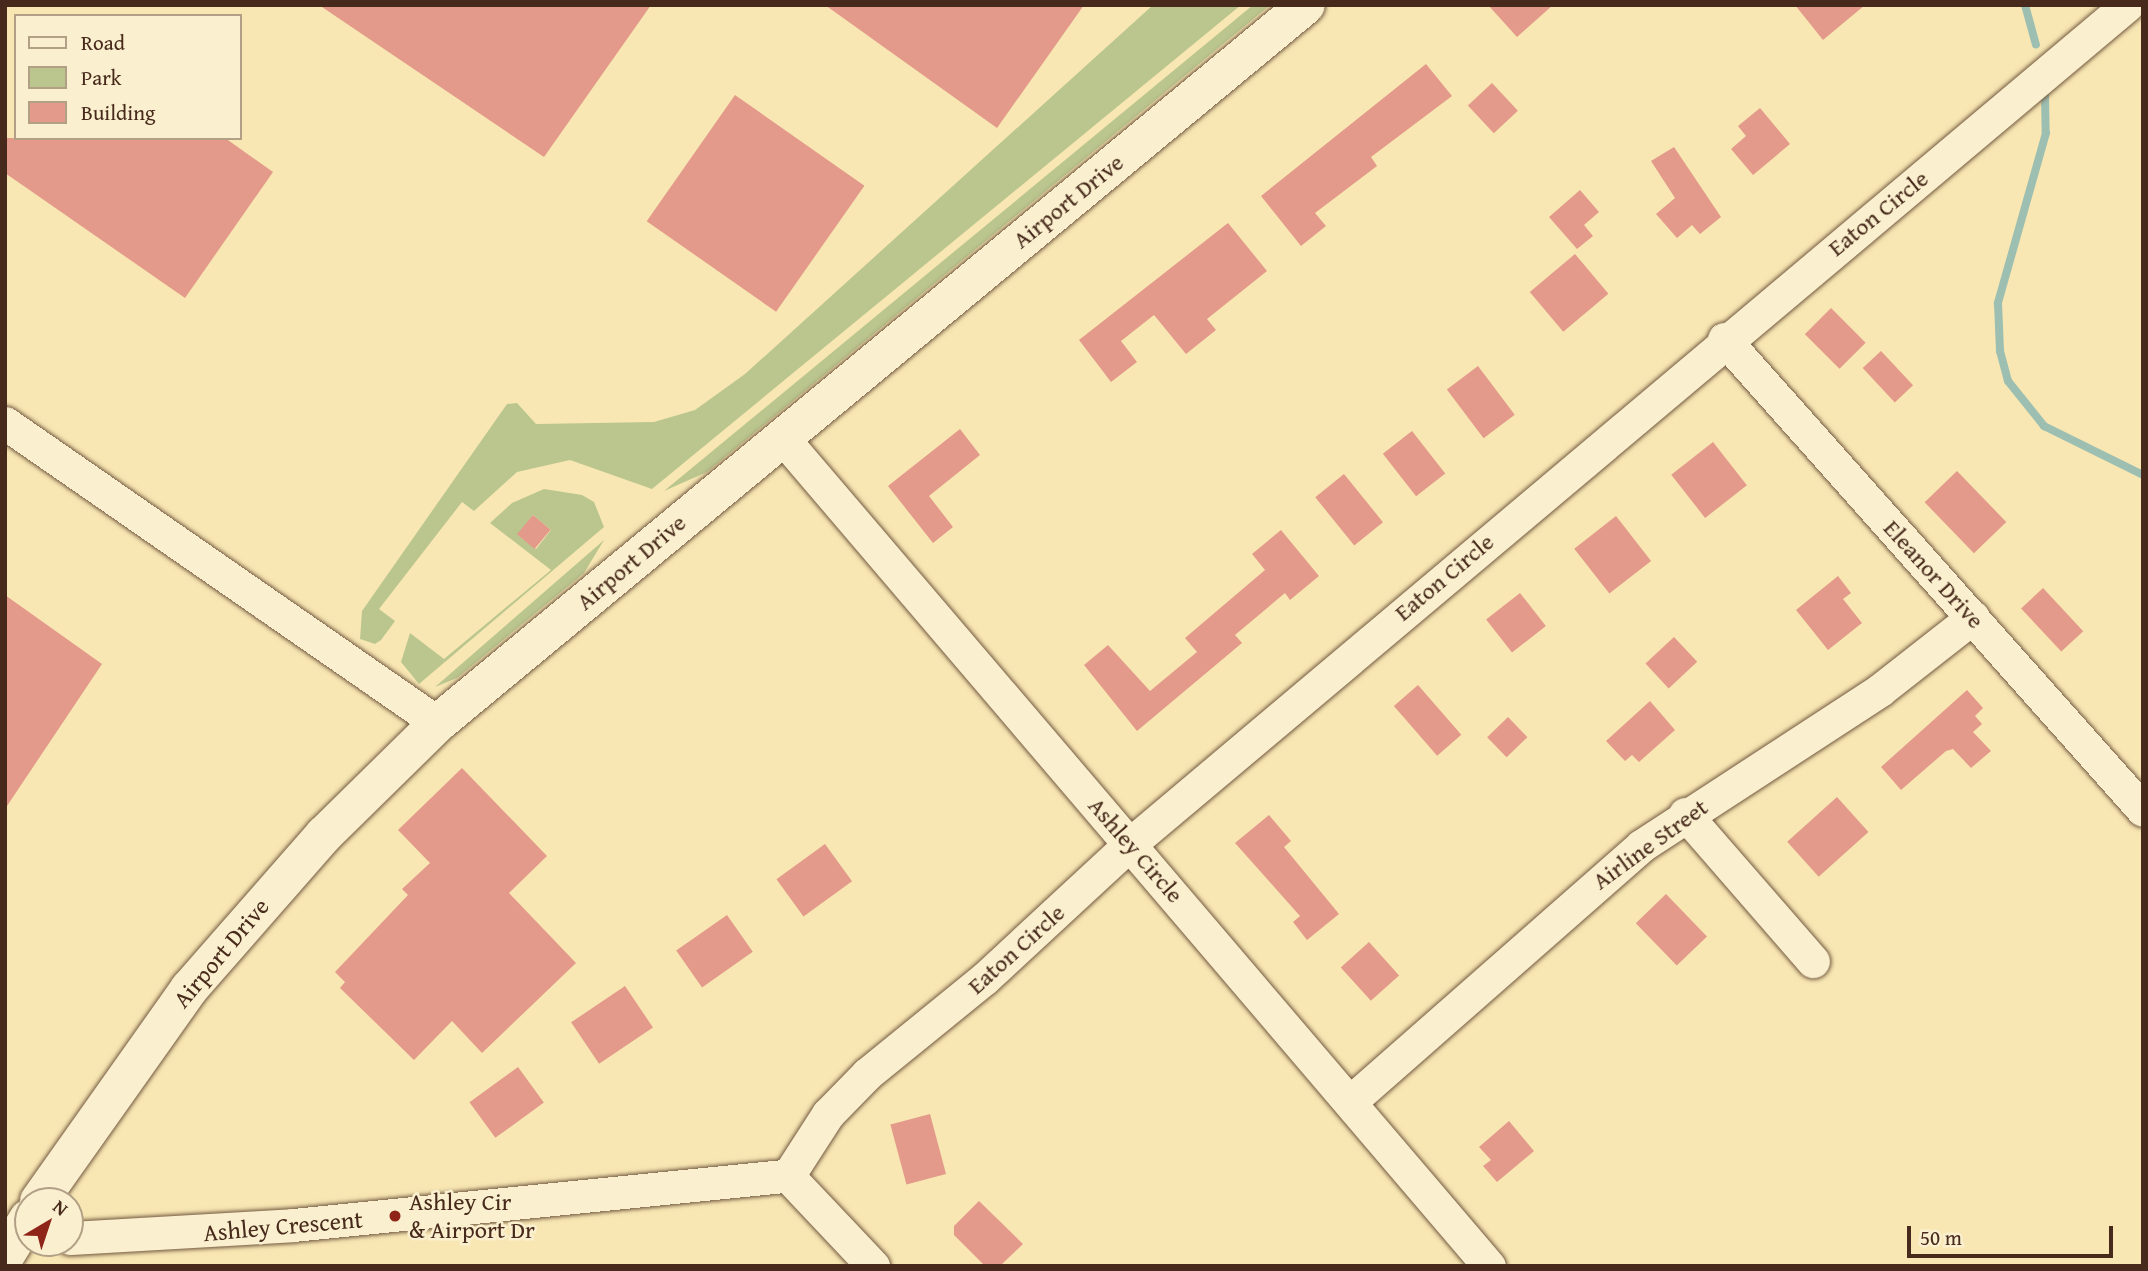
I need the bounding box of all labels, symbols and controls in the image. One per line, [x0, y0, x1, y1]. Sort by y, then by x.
legend [14, 14, 242, 140]
text: Road [81, 27, 125, 58]
text: Park [81, 62, 122, 93]
text: Building [81, 97, 155, 128]
street label: Airport Drive [1007, 148, 1129, 254]
street label: Eaton Circle [1822, 164, 1934, 262]
street label: Airport Drive [570, 508, 692, 616]
street label: Eleanor Drive [1878, 514, 1990, 634]
street label: Eaton Circle [1389, 527, 1499, 627]
street label: Ashley Circle [1082, 791, 1190, 909]
street label: Airline Street [1587, 793, 1713, 895]
street label: Airport Drive [167, 892, 275, 1014]
street label: Eaton Circle [962, 898, 1070, 1000]
north arrow [14, 1187, 84, 1257]
place label: Ashley Cir & Airport Dr [409, 1188, 535, 1244]
text: N [47, 1192, 75, 1222]
street label: Ashley Crescent [202, 1205, 364, 1247]
marker: Ashley Cir & Airport Dr [387, 1208, 403, 1224]
scale bar [1910, 1212, 2116, 1256]
text: 50 m [1920, 1222, 1962, 1253]

